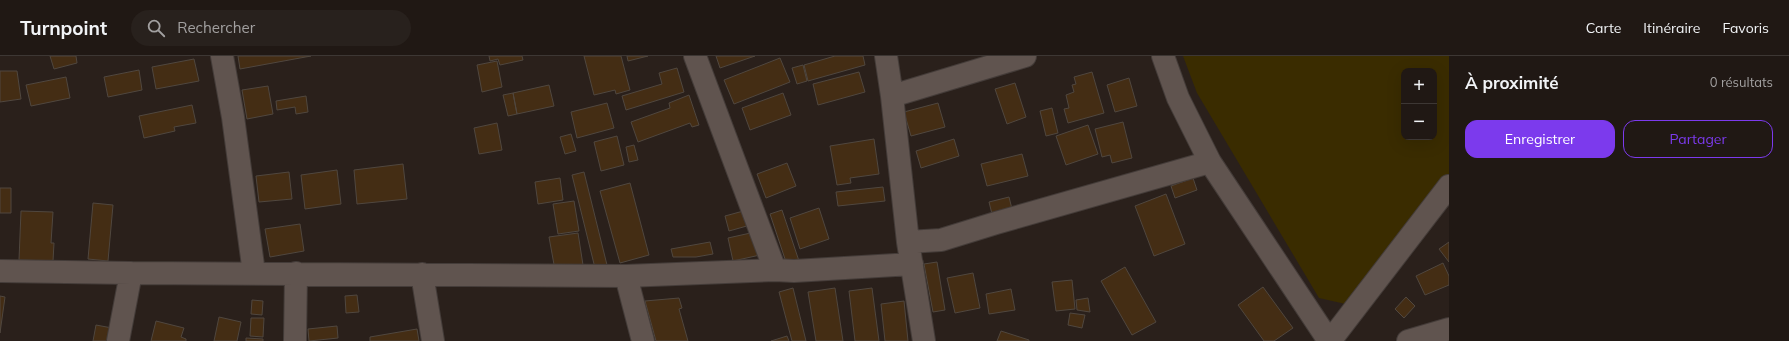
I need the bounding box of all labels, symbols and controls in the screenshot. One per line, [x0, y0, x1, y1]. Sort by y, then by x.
search box [131, 10, 411, 46]
text: Turnpoint [20, 16, 107, 40]
icon: search [145, 17, 167, 39]
text: Rechercher [177, 18, 255, 37]
text: Carte [1586, 19, 1621, 37]
text: Itinéraire [1643, 19, 1700, 37]
text: Favoris [1722, 19, 1769, 37]
map controls [1401, 68, 1437, 140]
button: + [1401, 68, 1437, 104]
text: À proximité [1465, 72, 1559, 93]
text: 0 résultats [1710, 74, 1773, 90]
button: − [1401, 104, 1437, 140]
button: Enregistrer [1465, 120, 1615, 158]
button: Partager [1623, 120, 1773, 158]

